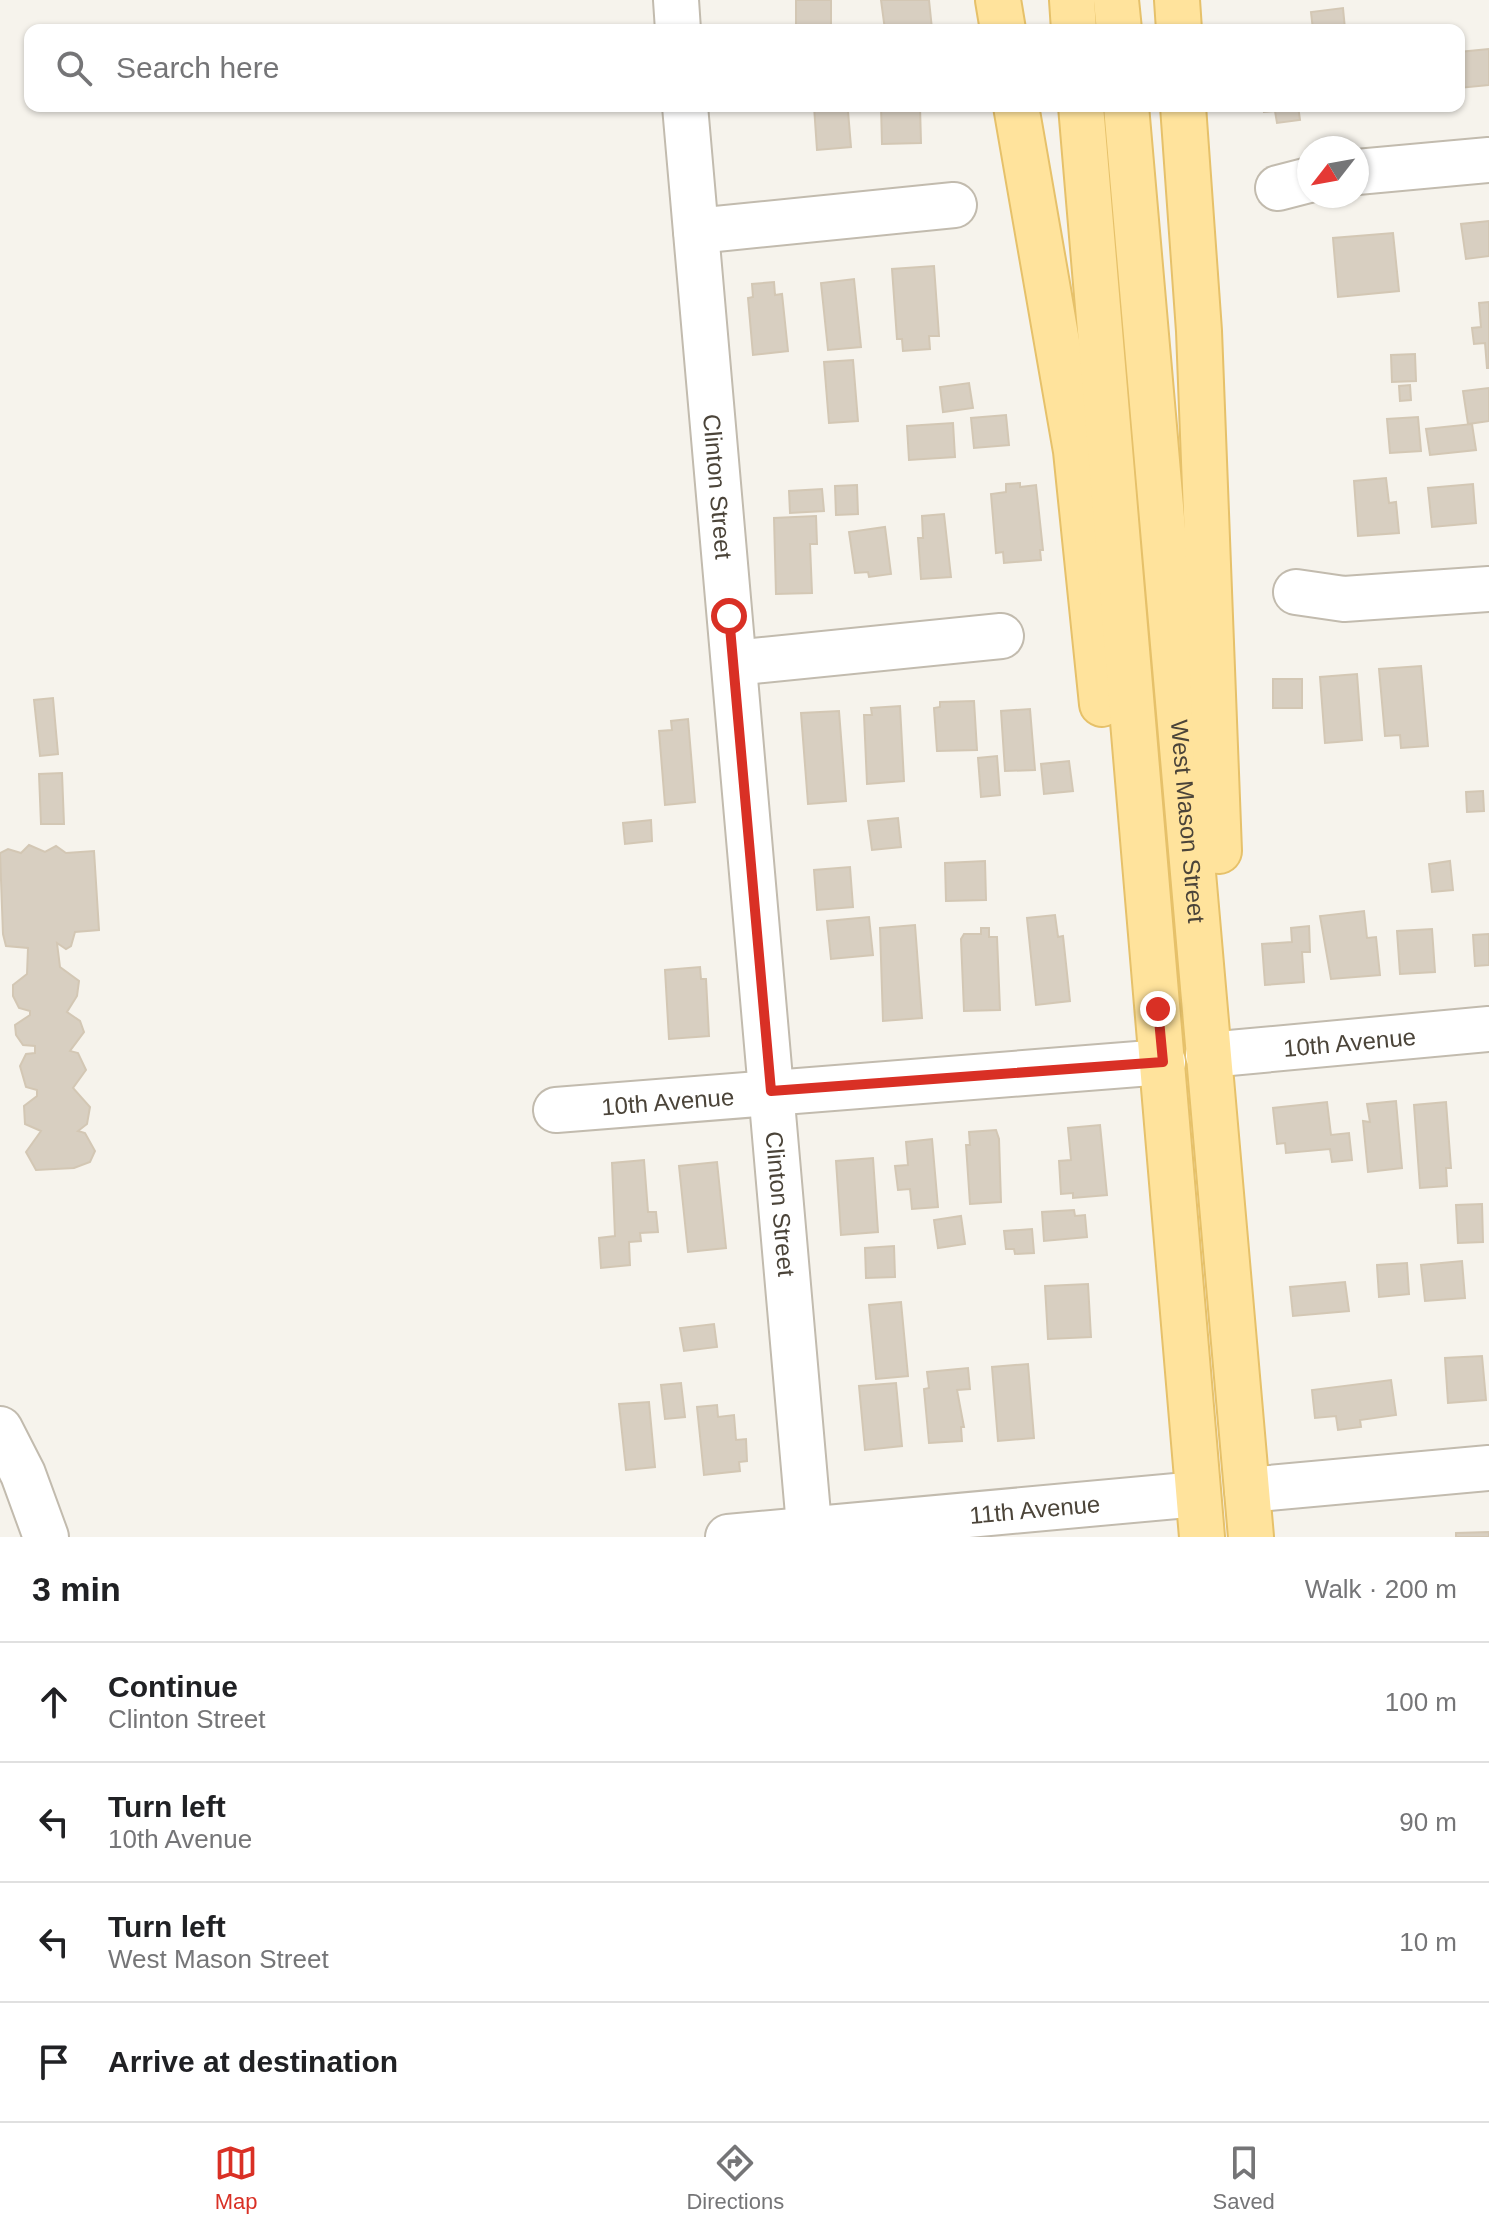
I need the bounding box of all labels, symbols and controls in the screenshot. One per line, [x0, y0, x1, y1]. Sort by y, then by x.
search box [24, 24, 1465, 112]
icon: search [52, 46, 96, 90]
text: Search here [116, 51, 279, 84]
north arrow [1297, 136, 1369, 208]
street label: Clinton Street [698, 413, 738, 561]
route start [711, 598, 747, 634]
street label: West Mason Street [1166, 719, 1211, 924]
route end [1140, 991, 1176, 1027]
street label: 10th Avenue [1282, 1022, 1417, 1061]
street label: 10th Avenue [600, 1082, 735, 1120]
street label: Clinton Street [761, 1130, 801, 1278]
street label: 11th Avenue [968, 1490, 1101, 1528]
text: 3 min [32, 1570, 121, 1608]
text: Walk · 200 m [1305, 1574, 1457, 1604]
text: Continue [108, 1670, 238, 1703]
icon: ahead [32, 1680, 76, 1724]
text: 100 m [1385, 1687, 1457, 1717]
text: Clinton Street [108, 1704, 266, 1734]
text: Turn left [108, 1790, 226, 1823]
icon: left [32, 1800, 76, 1844]
text: 90 m [1399, 1807, 1457, 1837]
text: 10th Avenue [108, 1824, 252, 1854]
text: Turn left [108, 1910, 226, 1943]
icon: left [32, 1920, 76, 1964]
text: 10 m [1399, 1927, 1457, 1957]
text: West Mason Street [108, 1944, 329, 1974]
icon: arrive [32, 2040, 76, 2084]
text: Arrive at destination [108, 2045, 398, 2078]
tab: Map [214, 2141, 258, 2215]
tab: Directions [686, 2141, 784, 2215]
tab: Saved [1212, 2141, 1275, 2215]

